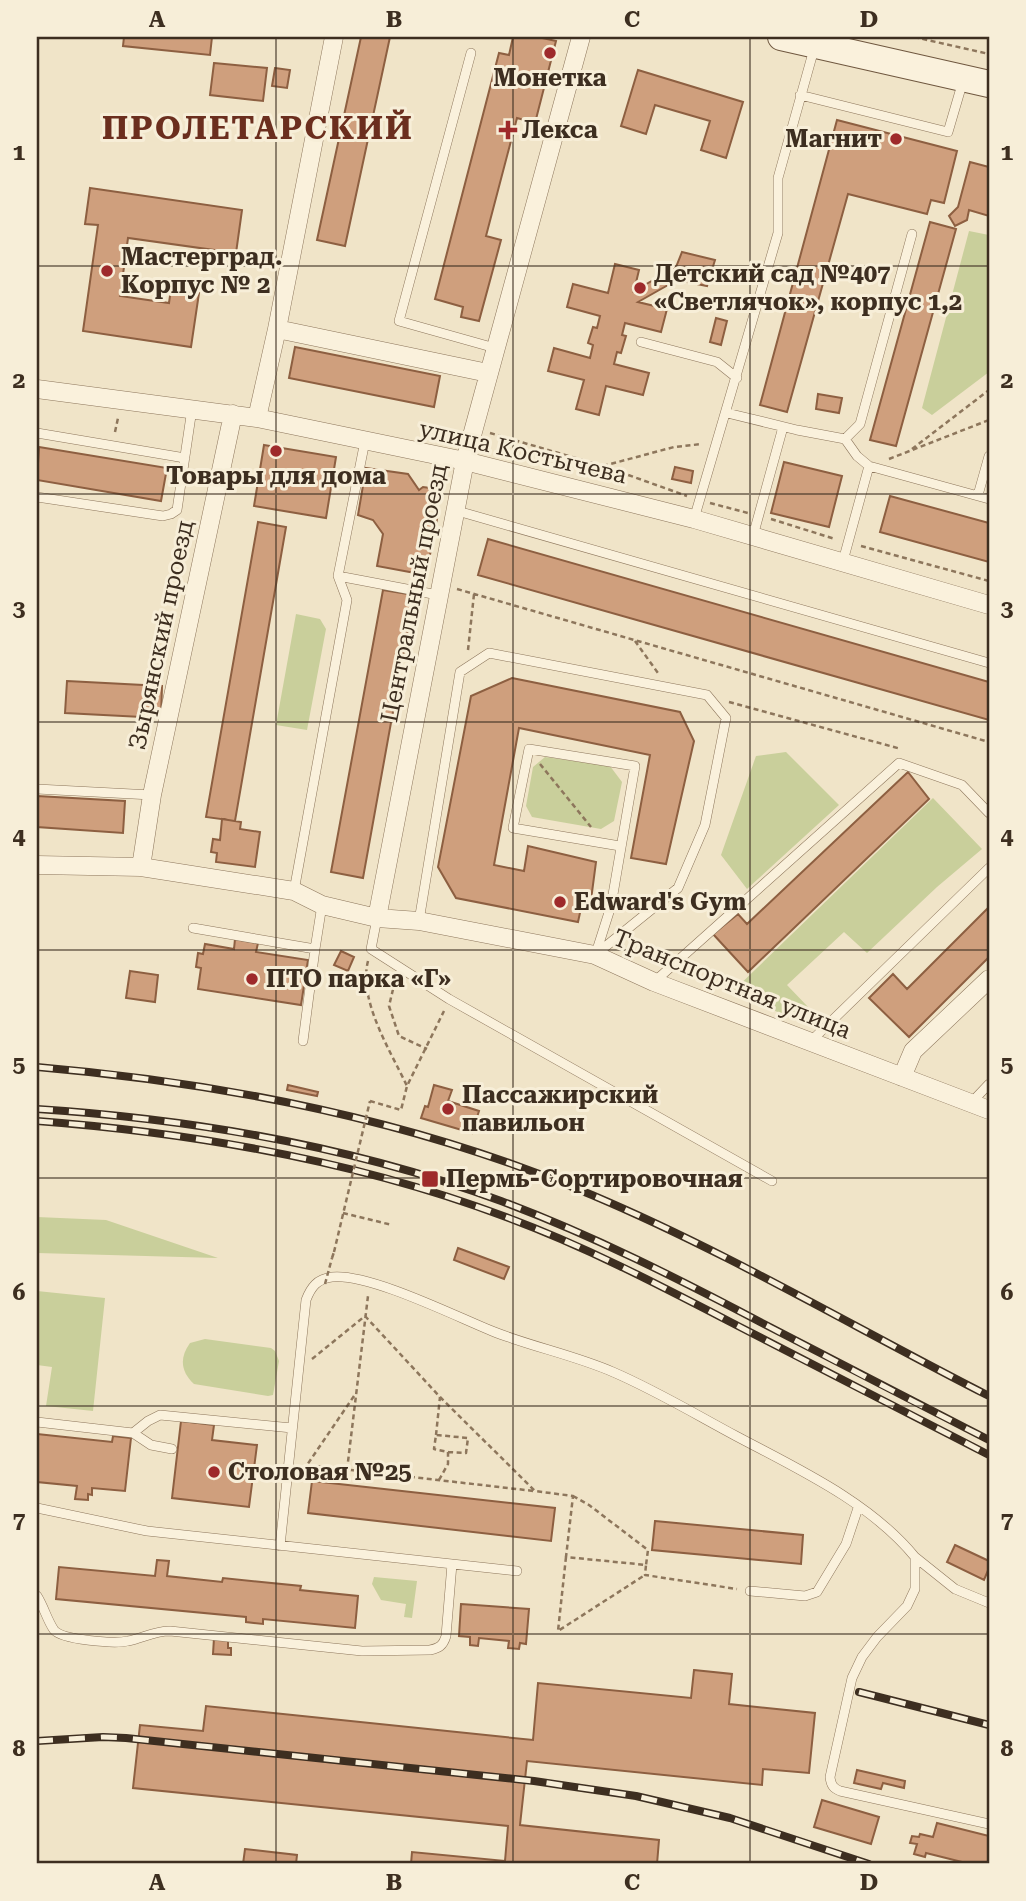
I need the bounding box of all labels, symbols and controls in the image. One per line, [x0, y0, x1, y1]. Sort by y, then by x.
text: A [149, 6, 166, 33]
text: B [386, 6, 402, 33]
text: C [624, 6, 640, 33]
text: D [860, 6, 878, 33]
marker: Монетка [542, 45, 558, 61]
place label: Монетка [493, 64, 607, 92]
district label: ПРОЛЕТАРСКИЙ [102, 109, 414, 147]
place label: Лекса [522, 116, 598, 144]
marker: Лекса [500, 122, 516, 138]
place label: Магнит [785, 125, 882, 153]
marker: Магнит [888, 131, 904, 147]
text: 1 [13, 139, 26, 166]
text: 1 [1001, 139, 1014, 166]
place label: Мастерград. Корпус № 2 [121, 243, 283, 299]
place label: Детский сад №407 «Светлячок», корпус 1,2 [654, 260, 962, 316]
marker: Мастерград. Корпус № 2 [99, 263, 115, 279]
marker: Детский сад №407 «Светлячок», корпус 1,2 [632, 280, 648, 296]
text: 2 [13, 367, 25, 394]
text: 2 [1001, 367, 1013, 394]
street label: улица Костычева [416, 414, 630, 490]
marker: Товары для дома [268, 443, 284, 459]
street label: Центральный проезд [375, 461, 453, 725]
place label: Товары для дома [166, 462, 386, 490]
street label: Зырянский проезд [123, 518, 199, 752]
text: 3 [13, 595, 26, 622]
text: 3 [1001, 595, 1014, 622]
text: 4 [13, 823, 26, 850]
text: 4 [1001, 823, 1014, 850]
place label: Edward's Gym [574, 888, 746, 916]
marker: Edward's Gym [552, 894, 568, 910]
street label: Транспортная улица [609, 923, 855, 1045]
place label: ПТО парка «Г» [266, 965, 451, 993]
marker: ПТО парка «Г» [244, 971, 260, 987]
text: 5 [13, 1051, 26, 1078]
text: 5 [1001, 1051, 1014, 1078]
place label: Пассажирский павильон [462, 1081, 658, 1137]
marker: Пассажирский павильон [440, 1101, 456, 1117]
place label: Пермь-Сортировочная [446, 1165, 743, 1193]
marker: Пермь-Сортировочная [420, 1169, 440, 1189]
text: 6 [13, 1279, 26, 1306]
text: 6 [1001, 1279, 1014, 1306]
place label: Столовая №25 [228, 1458, 412, 1486]
marker: Столовая №25 [206, 1464, 222, 1480]
text: 7 [13, 1507, 26, 1534]
text: 7 [1001, 1507, 1014, 1534]
text: 8 [13, 1735, 26, 1762]
text: 8 [1001, 1735, 1014, 1762]
text: A [149, 1869, 166, 1896]
text: B [386, 1869, 402, 1896]
text: C [624, 1869, 640, 1896]
text: D [860, 1869, 878, 1896]

